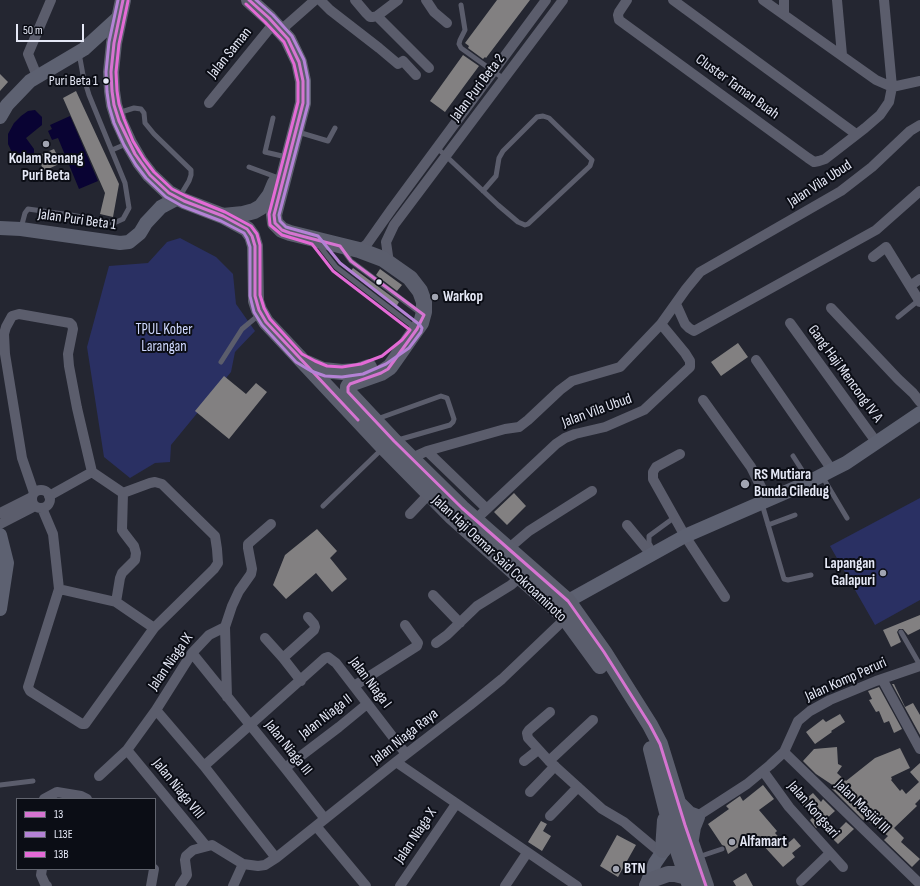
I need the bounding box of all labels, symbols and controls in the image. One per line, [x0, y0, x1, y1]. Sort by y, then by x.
scale bar [18, 16, 86, 42]
text: 50 m [23, 23, 43, 38]
street label: Jalan Saman [204, 24, 256, 82]
street label: Jalan Puri Beta 2 [447, 51, 509, 125]
street label: Cluster Taman Buah [692, 51, 782, 123]
place label: Puri Beta 1 [49, 73, 98, 89]
marker: Puri Beta 1 [101, 76, 111, 86]
marker: Kolam Renang Puri Beta [41, 139, 51, 149]
place label: Kolam Renang Puri Beta [9, 150, 83, 185]
street label: Jalan Vila Ubud [785, 157, 855, 211]
street label: Jalan Puri Beta 1 [37, 206, 117, 234]
unlabelled marker [374, 277, 384, 287]
place label: Warkop [443, 288, 483, 306]
marker: Warkop [430, 292, 440, 302]
park label: TPUL Kober Larangan [135, 321, 193, 356]
street label: Gang Haji Mencong IV A [804, 322, 886, 426]
street label: Jalan Vila Ubud [560, 390, 634, 432]
place label: RS Mutiara Bunda Ciledug [754, 466, 829, 501]
marker: RS Mutiara Bunda Ciledug [739, 478, 751, 490]
street label: Jalan Haji Oemar Said Cokroaminoto [428, 492, 570, 626]
place label: Lapangan Galapuri [825, 555, 875, 590]
marker: Lapangan Galapuri [878, 568, 888, 578]
street label: Jalan Niaga IX [145, 630, 197, 694]
street label: Jalan Niaga I [345, 654, 395, 712]
street label: Jalan Komp Peruri [802, 654, 890, 706]
street label: Jalan Niaga II [296, 691, 356, 743]
street label: Jalan Niaga Raya [368, 705, 442, 769]
street label: Jalan Niaga III [260, 717, 316, 779]
street label: Jalan Niaga VIII [148, 755, 208, 823]
street label: Jalan Masjid III [831, 776, 893, 838]
street label: Jalan Kongsari [783, 778, 843, 842]
legend [16, 798, 156, 870]
street label: Jalan Niaga X [391, 805, 441, 867]
text: 13 [54, 807, 63, 822]
text: L13E [54, 827, 73, 842]
place label: Alfamart [740, 833, 787, 851]
marker: Alfamart [727, 837, 737, 847]
text: 13B [54, 847, 69, 862]
place label: BTN [624, 860, 646, 878]
marker: BTN [611, 864, 621, 874]

